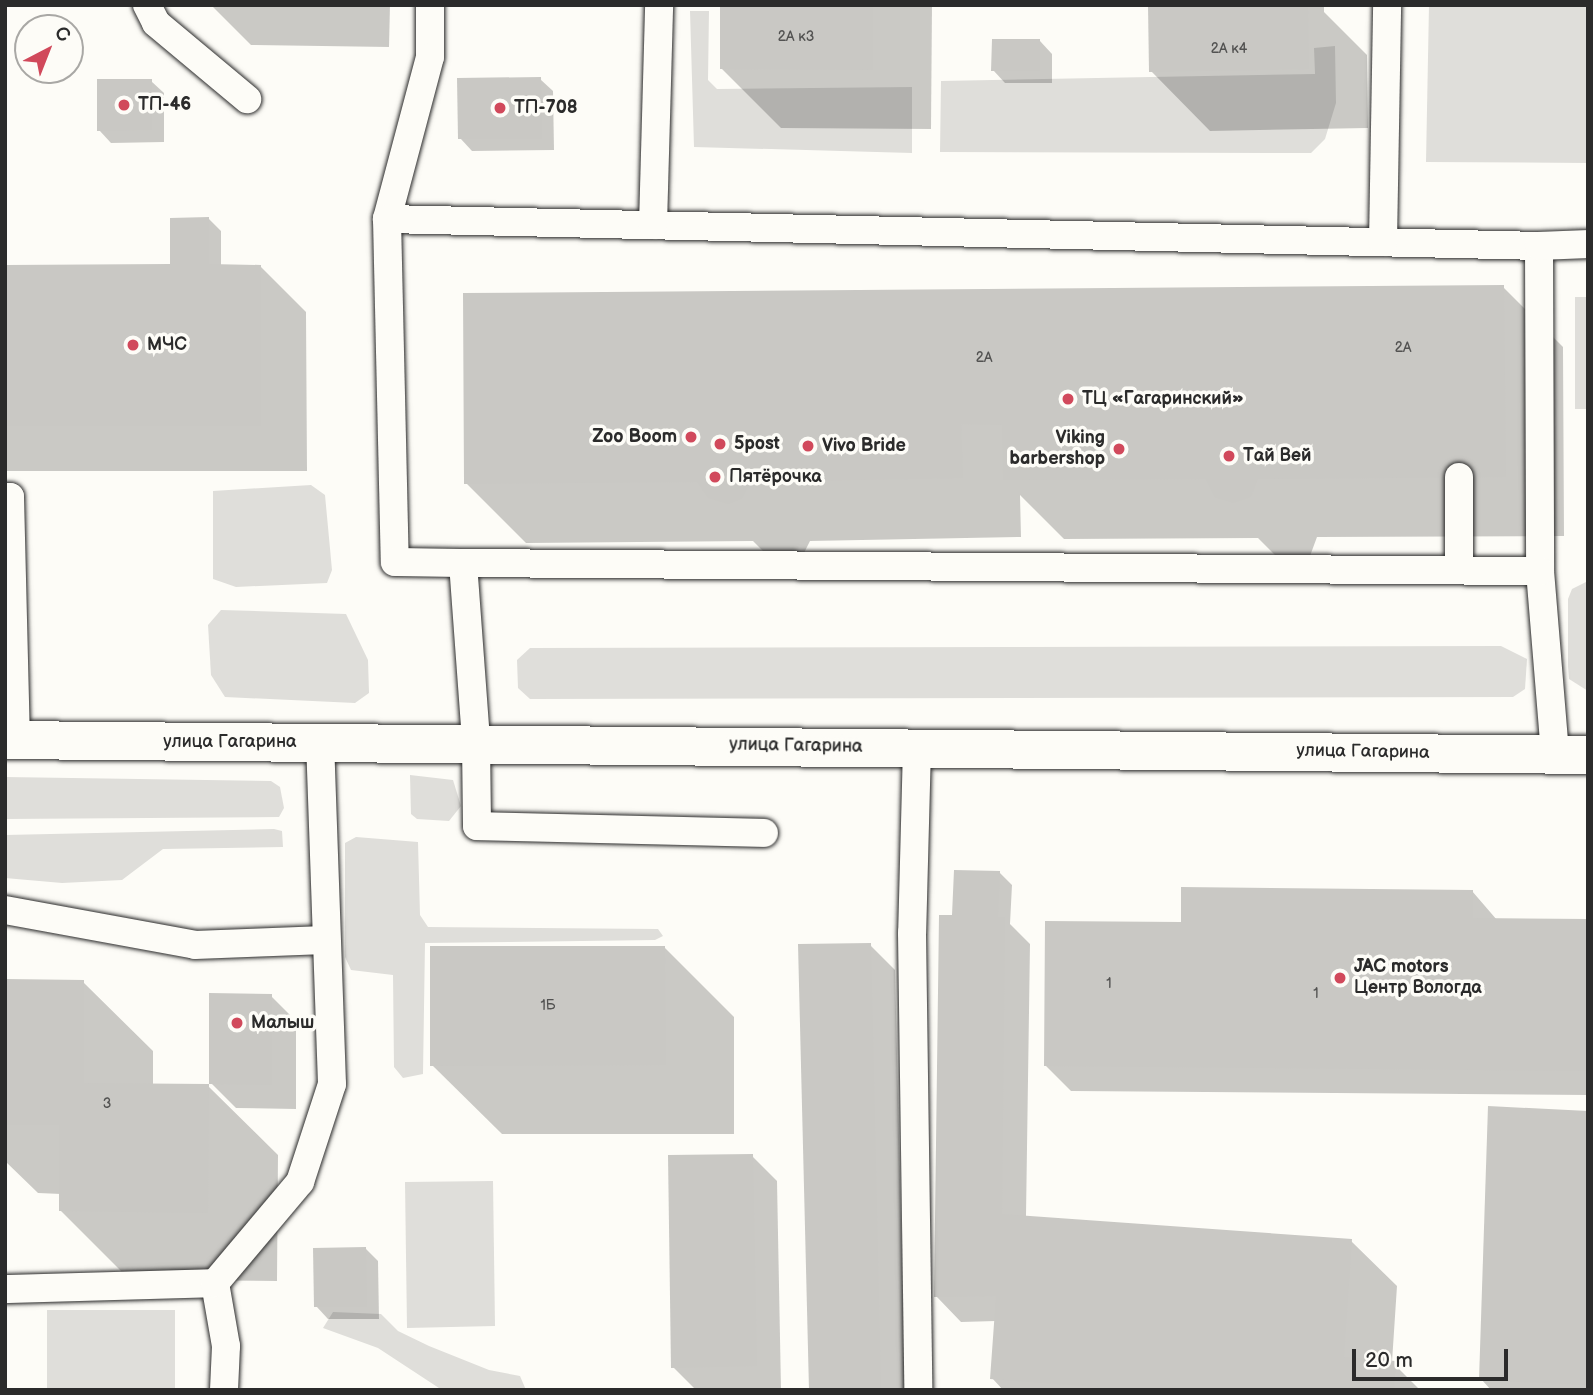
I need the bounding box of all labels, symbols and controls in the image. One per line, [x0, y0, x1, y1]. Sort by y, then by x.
north arrow [14, 14, 84, 84]
text: С [49, 22, 75, 47]
house number: 2А к3 [778, 29, 814, 45]
house number: 2А к4 [1211, 41, 1247, 57]
place label: ТП-46 [138, 94, 191, 116]
marker: ТП-46 [116, 97, 132, 113]
place label: ТП-708 [514, 97, 578, 119]
marker: ТП-708 [492, 100, 508, 116]
place label: МЧС [147, 334, 187, 356]
marker: МЧС [125, 337, 141, 353]
house number: 2А [1395, 340, 1411, 356]
house number: 2А [976, 350, 992, 366]
place label: ТЦ «Гагаринский» [1082, 388, 1244, 410]
marker: ТЦ «Гагаринский» [1060, 391, 1076, 407]
place label: Zoo Boom [592, 426, 677, 448]
place label: Viking barbershop [1010, 428, 1105, 471]
marker: Zoo Boom [683, 429, 699, 445]
place label: 5post [734, 433, 780, 455]
place label: Vivo Bride [822, 435, 906, 457]
marker: 5post [712, 436, 728, 452]
marker: Vivo Bride [800, 438, 816, 454]
marker: Viking barbershop [1111, 441, 1127, 457]
place label: Тай Вей [1243, 445, 1311, 467]
marker: Тай Вей [1221, 448, 1237, 464]
place label: Пятёрочка [729, 466, 822, 488]
marker: Пятёрочка [707, 469, 723, 485]
street label: улица Гагарина [163, 731, 297, 753]
street label: улица Гагарина [729, 734, 863, 758]
street label: улица Гагарина [1296, 740, 1430, 764]
place label: JAC motors Центр Вологда [1354, 957, 1482, 1000]
marker: JAC motors Центр Вологда [1332, 970, 1348, 986]
house number: 1 [1106, 976, 1112, 992]
house number: 1 [1313, 986, 1319, 1002]
house number: 1Б [540, 998, 556, 1014]
place label: Малыш [251, 1012, 314, 1034]
marker: Малыш [229, 1015, 245, 1031]
house number: 3 [103, 1096, 111, 1112]
scale bar [1355, 1336, 1511, 1380]
text: 20 m [1365, 1348, 1413, 1373]

